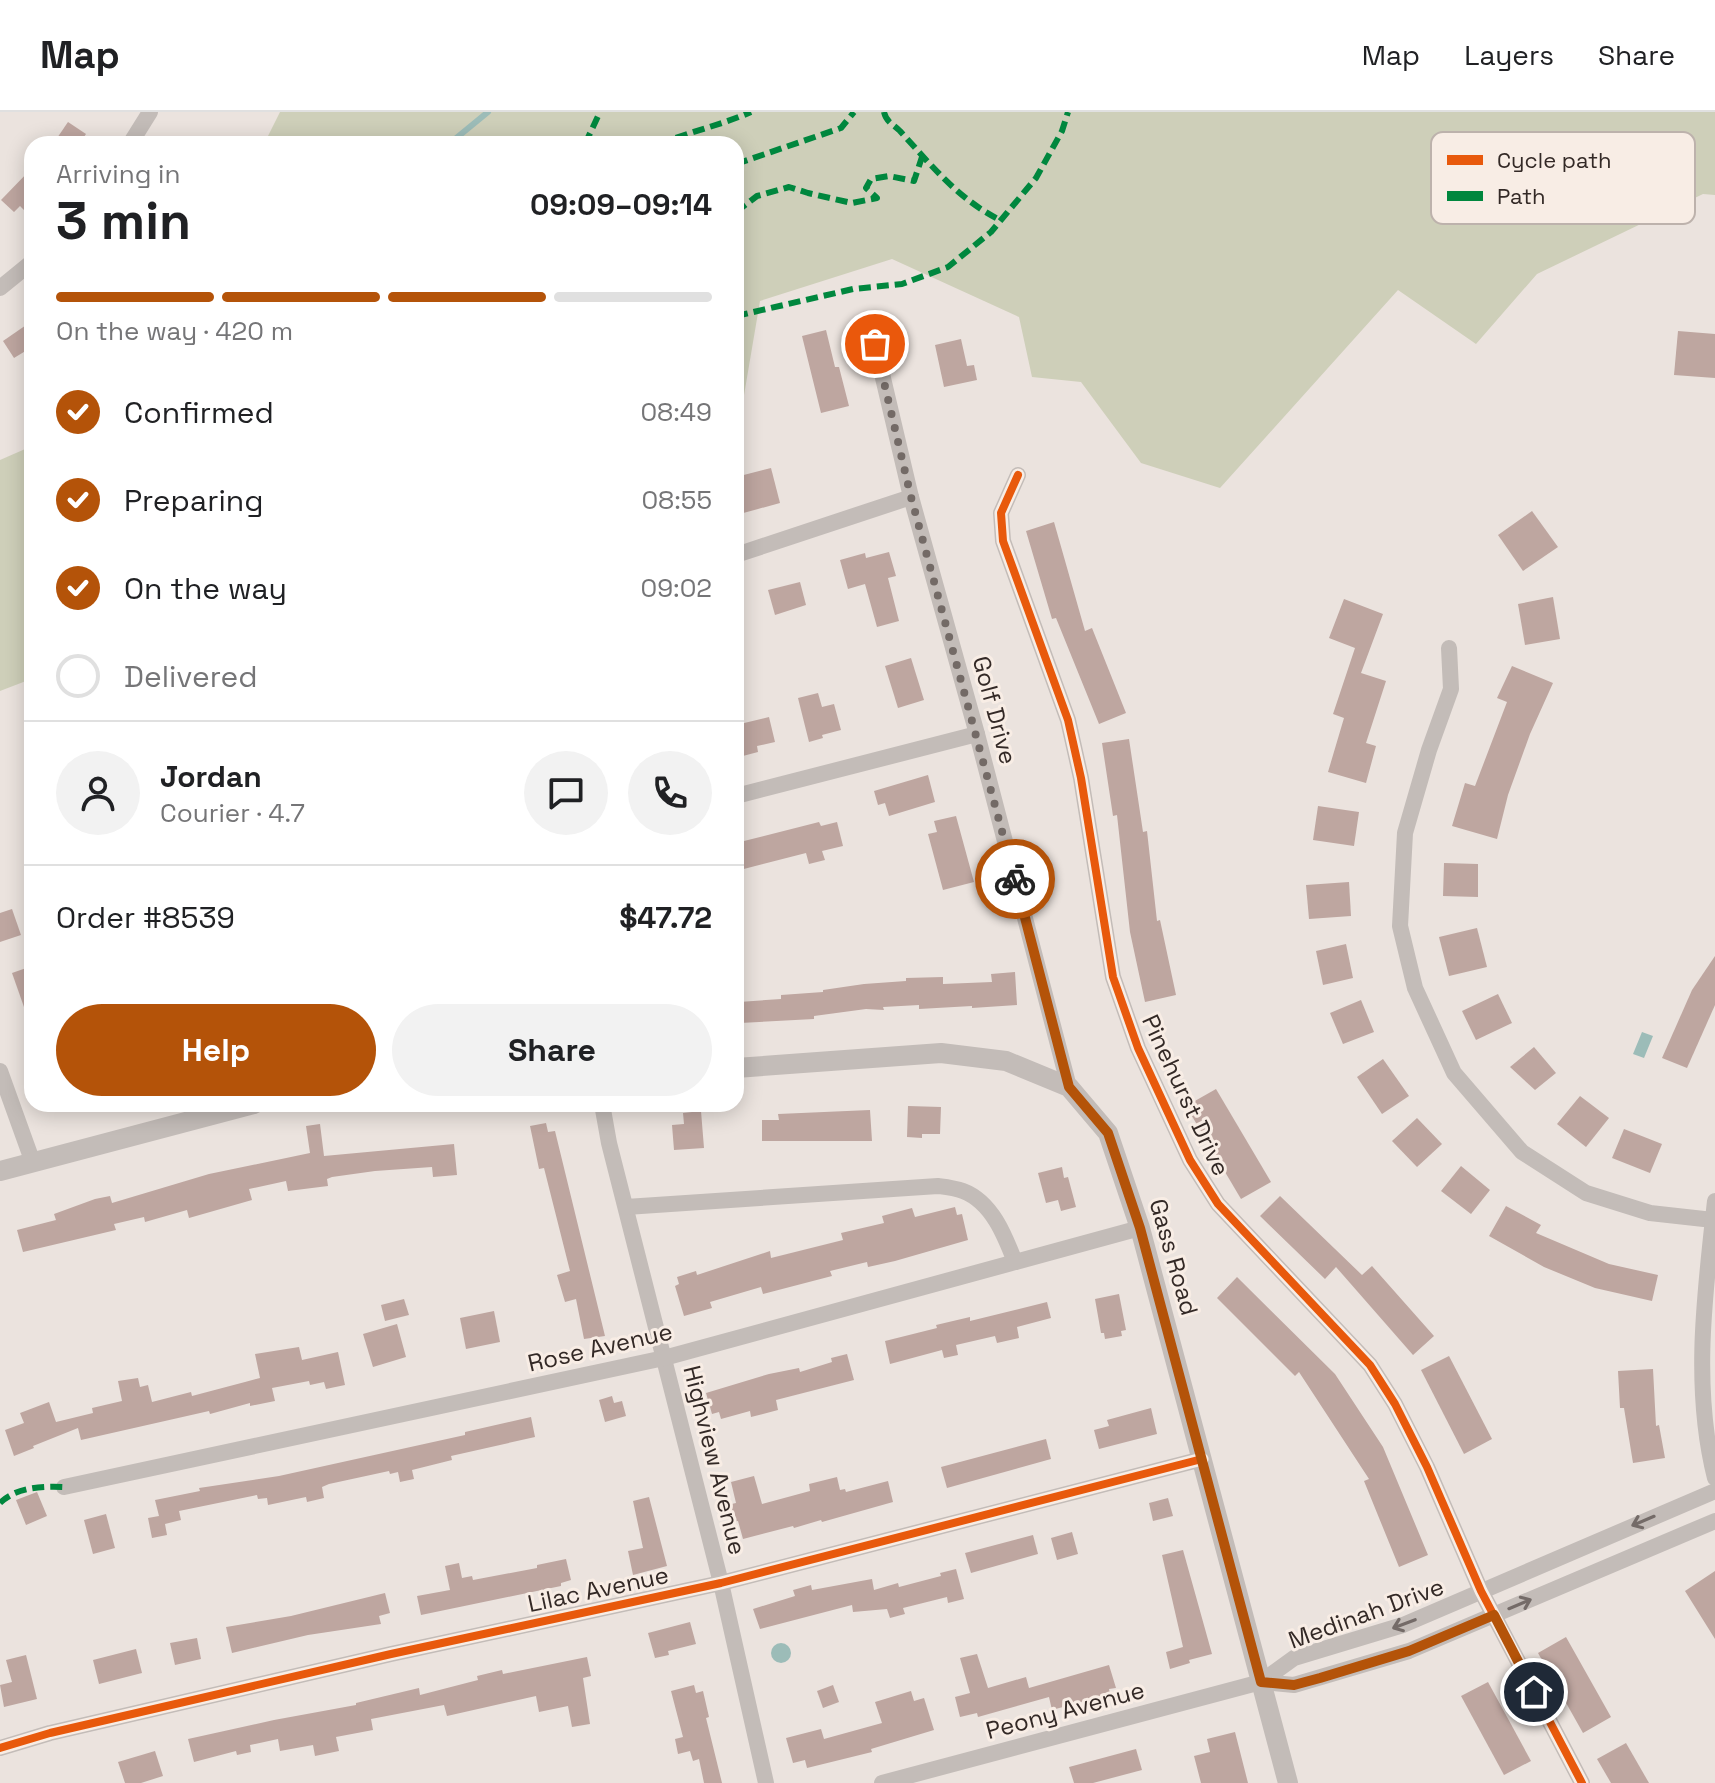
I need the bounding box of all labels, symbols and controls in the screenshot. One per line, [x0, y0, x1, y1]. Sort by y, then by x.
text: Map [40, 31, 120, 79]
text: Map [1362, 37, 1420, 73]
text: Layers [1464, 37, 1554, 73]
text: Share [1598, 37, 1675, 73]
legend [1431, 132, 1695, 224]
text: Cycle path [1497, 146, 1612, 174]
text: Arriving in [56, 157, 180, 191]
text: Path [1497, 182, 1546, 210]
text: 09:09–09:14 [530, 185, 712, 224]
text: 3 min [56, 188, 191, 254]
pin [841, 310, 909, 378]
text: On the way · 420 m [56, 314, 293, 348]
icon: bag [853, 322, 897, 366]
icon: check [56, 390, 100, 434]
text: Confirmed [124, 393, 274, 432]
text: 08:49 [640, 395, 712, 429]
icon: check [56, 478, 100, 522]
text: Preparing [124, 481, 263, 520]
text: 08:55 [641, 483, 712, 517]
icon: check [56, 566, 100, 610]
text: On the way [124, 569, 287, 608]
text: 09:02 [640, 571, 712, 605]
street label: Golf Drive [966, 652, 1024, 768]
text: Delivered [124, 657, 258, 696]
button: person [56, 751, 140, 835]
button: chat [524, 751, 608, 835]
button: phone [628, 751, 712, 835]
text: Jordan [160, 757, 262, 796]
text: Courier · 4.7 [160, 796, 305, 830]
courier [975, 839, 1055, 919]
icon: bike [993, 857, 1037, 901]
text: Order #8539 [56, 898, 235, 937]
text: $47.72 [619, 898, 712, 937]
button: Help [56, 1004, 376, 1096]
button: Share [392, 1004, 712, 1096]
street label: Pinehurst Drive [1135, 1009, 1237, 1181]
street label: Gass Road [1143, 1195, 1205, 1319]
street label: Rose Avenue [525, 1315, 675, 1379]
street label: Highview Avenue [676, 1362, 754, 1558]
one-way arrow [1631, 1515, 1656, 1530]
street label: Lilac Avenue [525, 1559, 671, 1619]
street label: Medinah Drive [1284, 1571, 1448, 1655]
one-way arrow [1507, 1596, 1532, 1611]
one-way arrow [1392, 1618, 1417, 1632]
pin [1500, 1658, 1568, 1726]
icon: home [1512, 1670, 1556, 1714]
street label: Peony Avenue [982, 1674, 1148, 1746]

